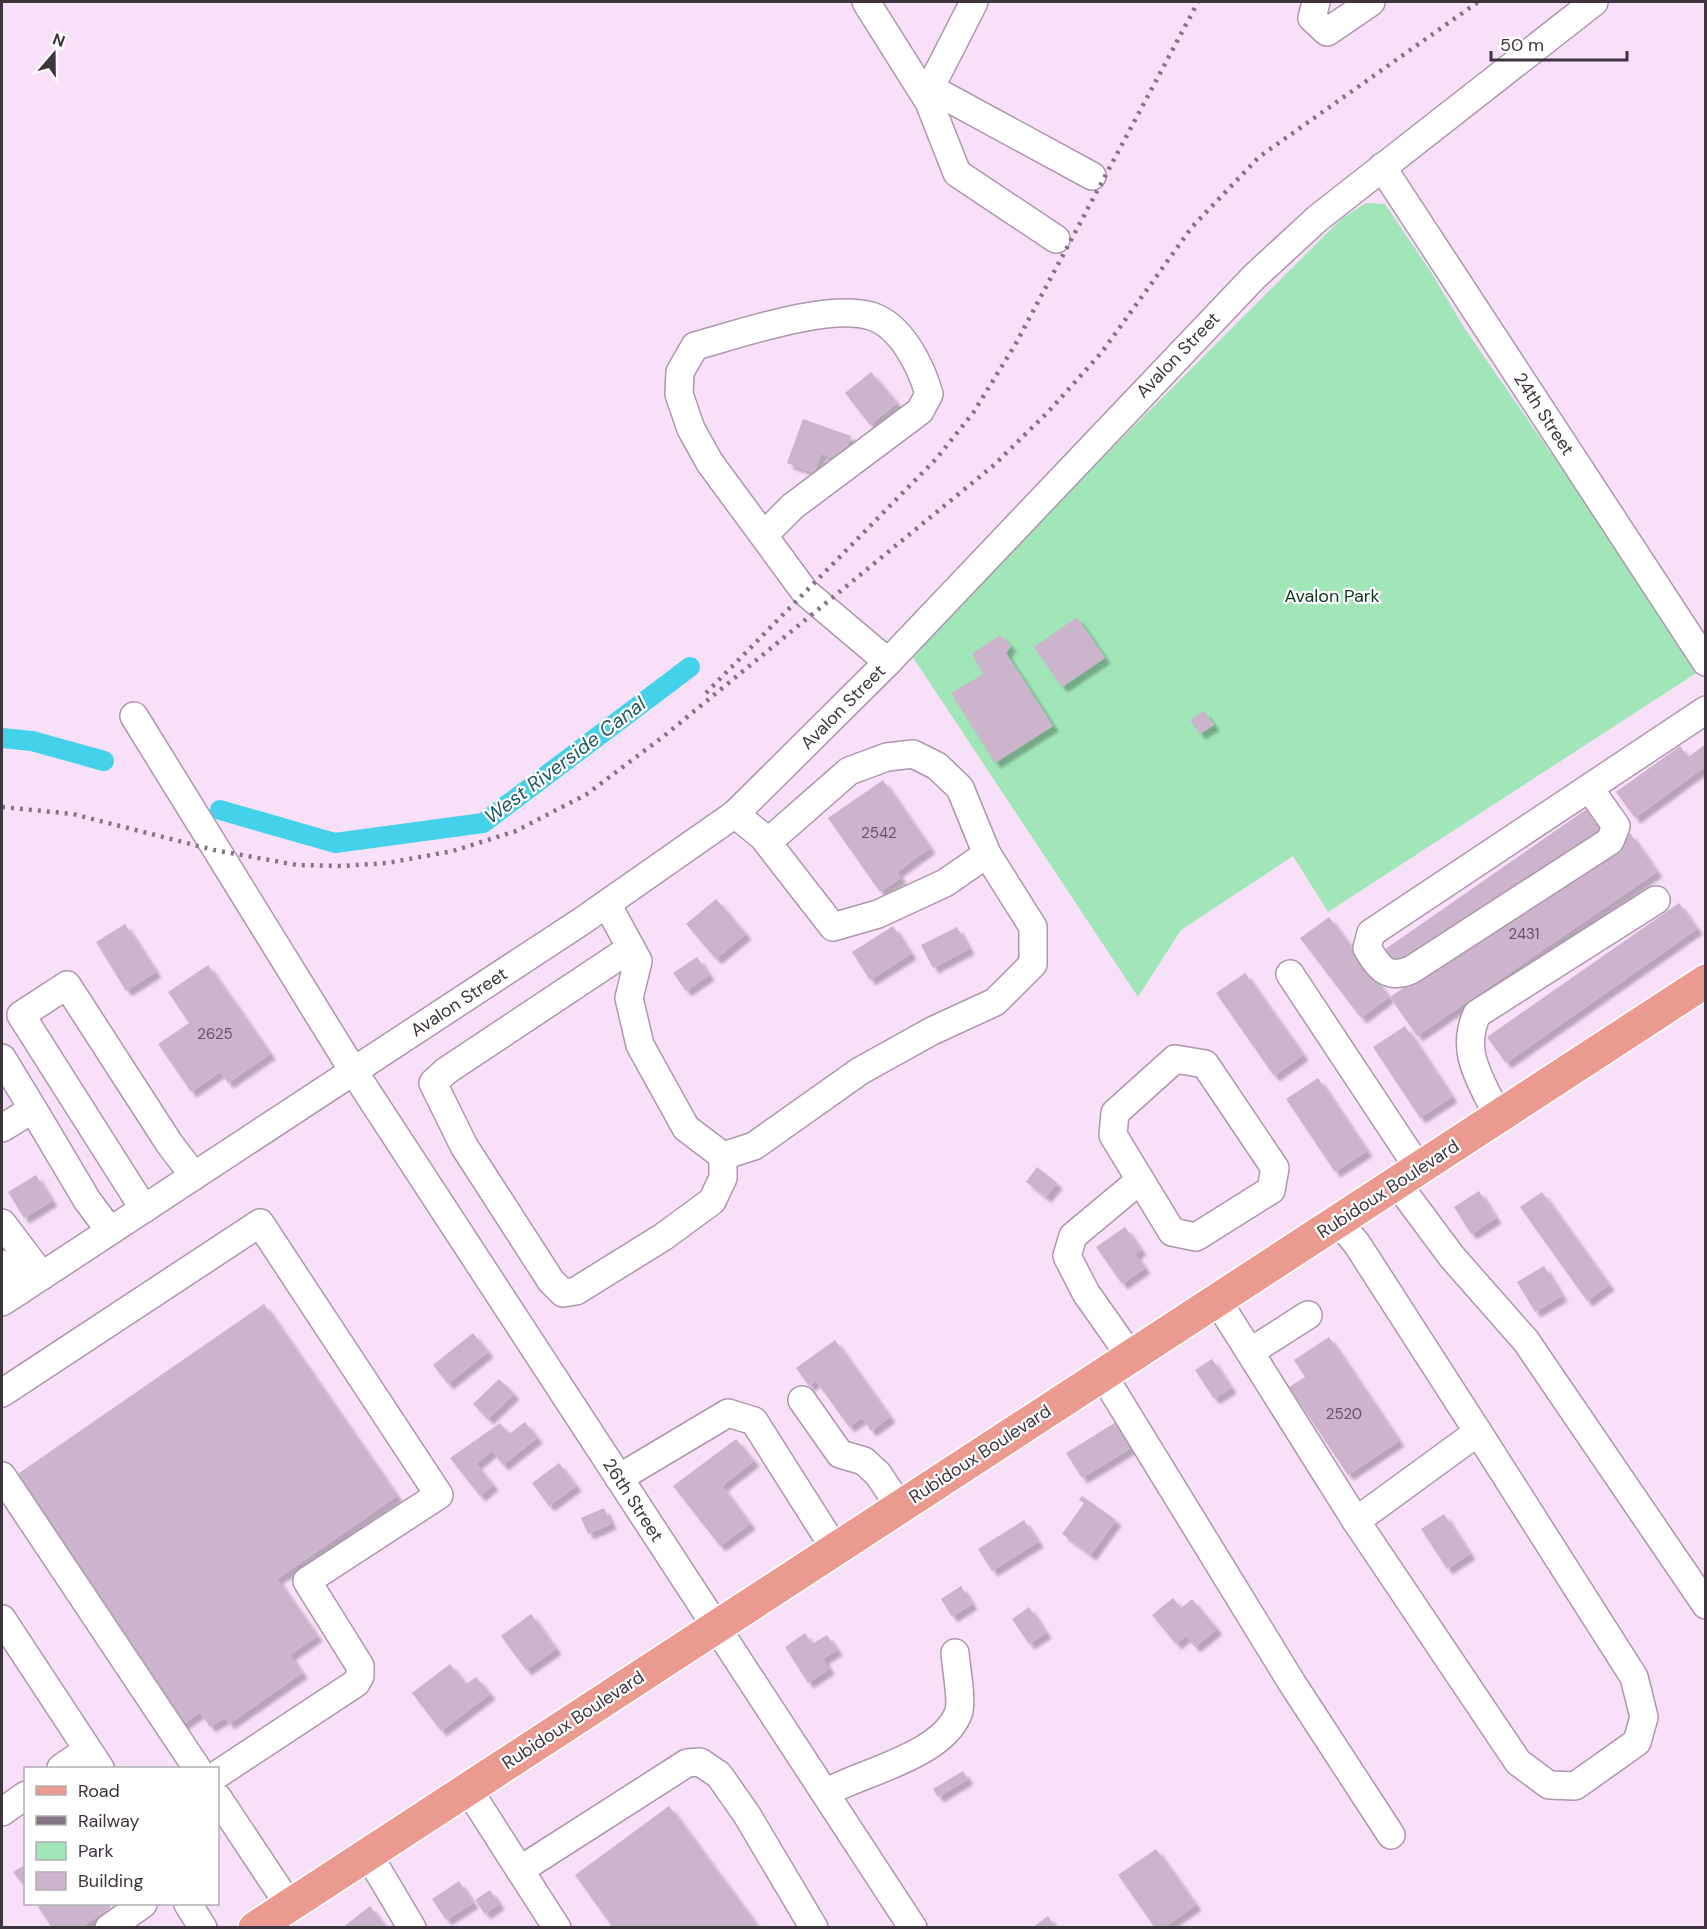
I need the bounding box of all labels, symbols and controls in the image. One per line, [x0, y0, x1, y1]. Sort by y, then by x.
north arrow [24, 24, 84, 84]
scale bar [1491, 24, 1628, 62]
text: N [50, 29, 68, 52]
text: 50 m [1500, 33, 1544, 57]
street label: Avalon Street [1131, 307, 1225, 403]
street label: 24th Street [1508, 368, 1580, 460]
park label: Avalon Park [1284, 584, 1380, 608]
street label: Avalon Street [795, 659, 891, 755]
water label: West Riverside Canal [479, 690, 651, 829]
house number: 2542 [861, 823, 897, 843]
house number: 2431 [1509, 924, 1539, 944]
street label: Avalon Street [406, 962, 512, 1042]
house number: 2625 [197, 1024, 233, 1044]
street label: Rubidoux Boulevard [1312, 1134, 1464, 1244]
street label: Rubidoux Boulevard [904, 1399, 1056, 1509]
house number: 2520 [1326, 1404, 1362, 1424]
street label: 26th Street [597, 1454, 669, 1546]
street label: Rubidoux Boulevard [497, 1665, 649, 1775]
legend [24, 1767, 219, 1905]
text: Road [78, 1779, 120, 1803]
text: Railway [78, 1809, 140, 1833]
text: Park [78, 1839, 114, 1863]
text: Building [78, 1869, 143, 1893]

